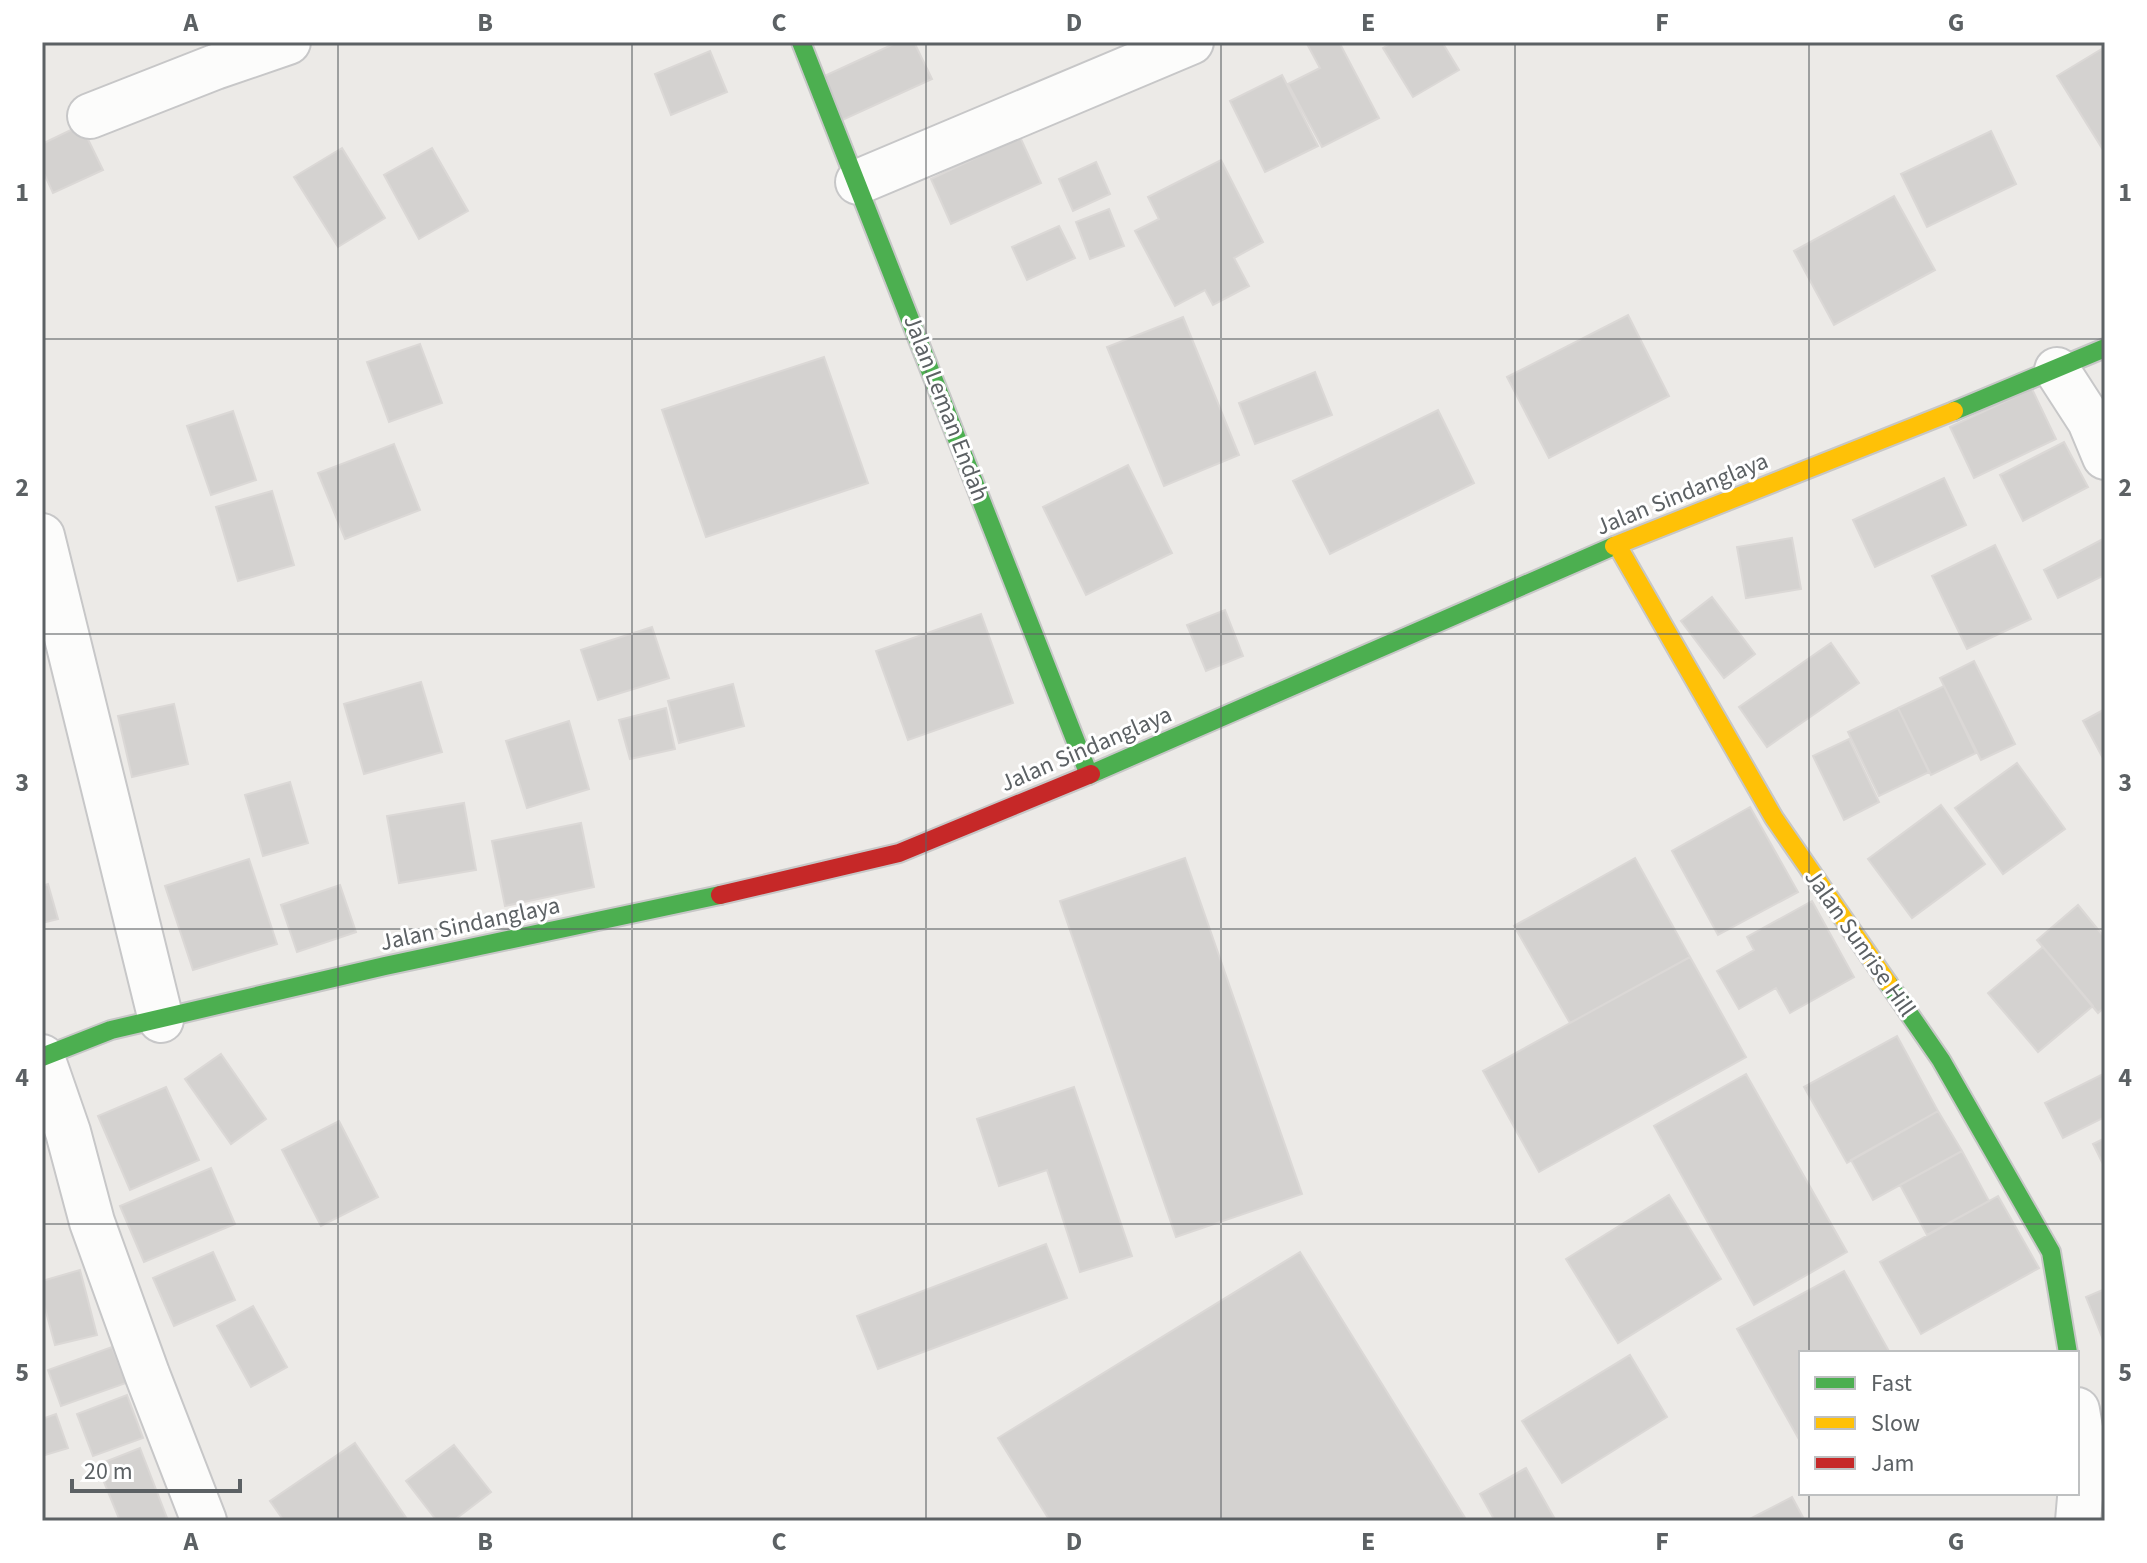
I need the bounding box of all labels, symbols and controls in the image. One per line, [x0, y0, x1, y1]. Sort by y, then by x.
text: A [183, 4, 200, 41]
text: B [477, 4, 493, 41]
text: C [771, 4, 787, 41]
text: D [1066, 4, 1082, 41]
text: E [1361, 4, 1375, 41]
text: F [1655, 4, 1669, 41]
text: G [1948, 4, 1964, 41]
text: 1 [15, 174, 29, 211]
text: 1 [2118, 174, 2132, 211]
street label: Jalan Leman Endah [894, 310, 998, 506]
street label: Jalan Sindanglaya [1590, 443, 1774, 545]
text: 2 [15, 469, 29, 506]
text: 2 [2118, 469, 2132, 506]
street label: Jalan Sindanglaya [995, 697, 1177, 801]
text: 3 [15, 764, 29, 801]
text: 3 [2118, 764, 2132, 801]
street label: Jalan Sunrise Hill [1796, 862, 1924, 1024]
street label: Jalan Sindanglaya [377, 888, 563, 960]
text: 4 [15, 1059, 29, 1096]
text: 4 [2118, 1059, 2132, 1096]
legend [1799, 1351, 2079, 1495]
text: 5 [15, 1354, 29, 1391]
text: 5 [2118, 1354, 2132, 1391]
text: Fast [1871, 1366, 1912, 1401]
text: Slow [1871, 1406, 1920, 1441]
scale bar [72, 1443, 240, 1493]
text: Jam [1871, 1446, 1915, 1481]
text: 20 m [84, 1454, 133, 1489]
text: A [183, 1523, 200, 1560]
text: B [477, 1523, 493, 1560]
text: C [771, 1523, 787, 1560]
text: D [1066, 1523, 1082, 1560]
text: E [1361, 1523, 1375, 1560]
text: F [1655, 1523, 1669, 1560]
text: G [1948, 1523, 1964, 1560]

